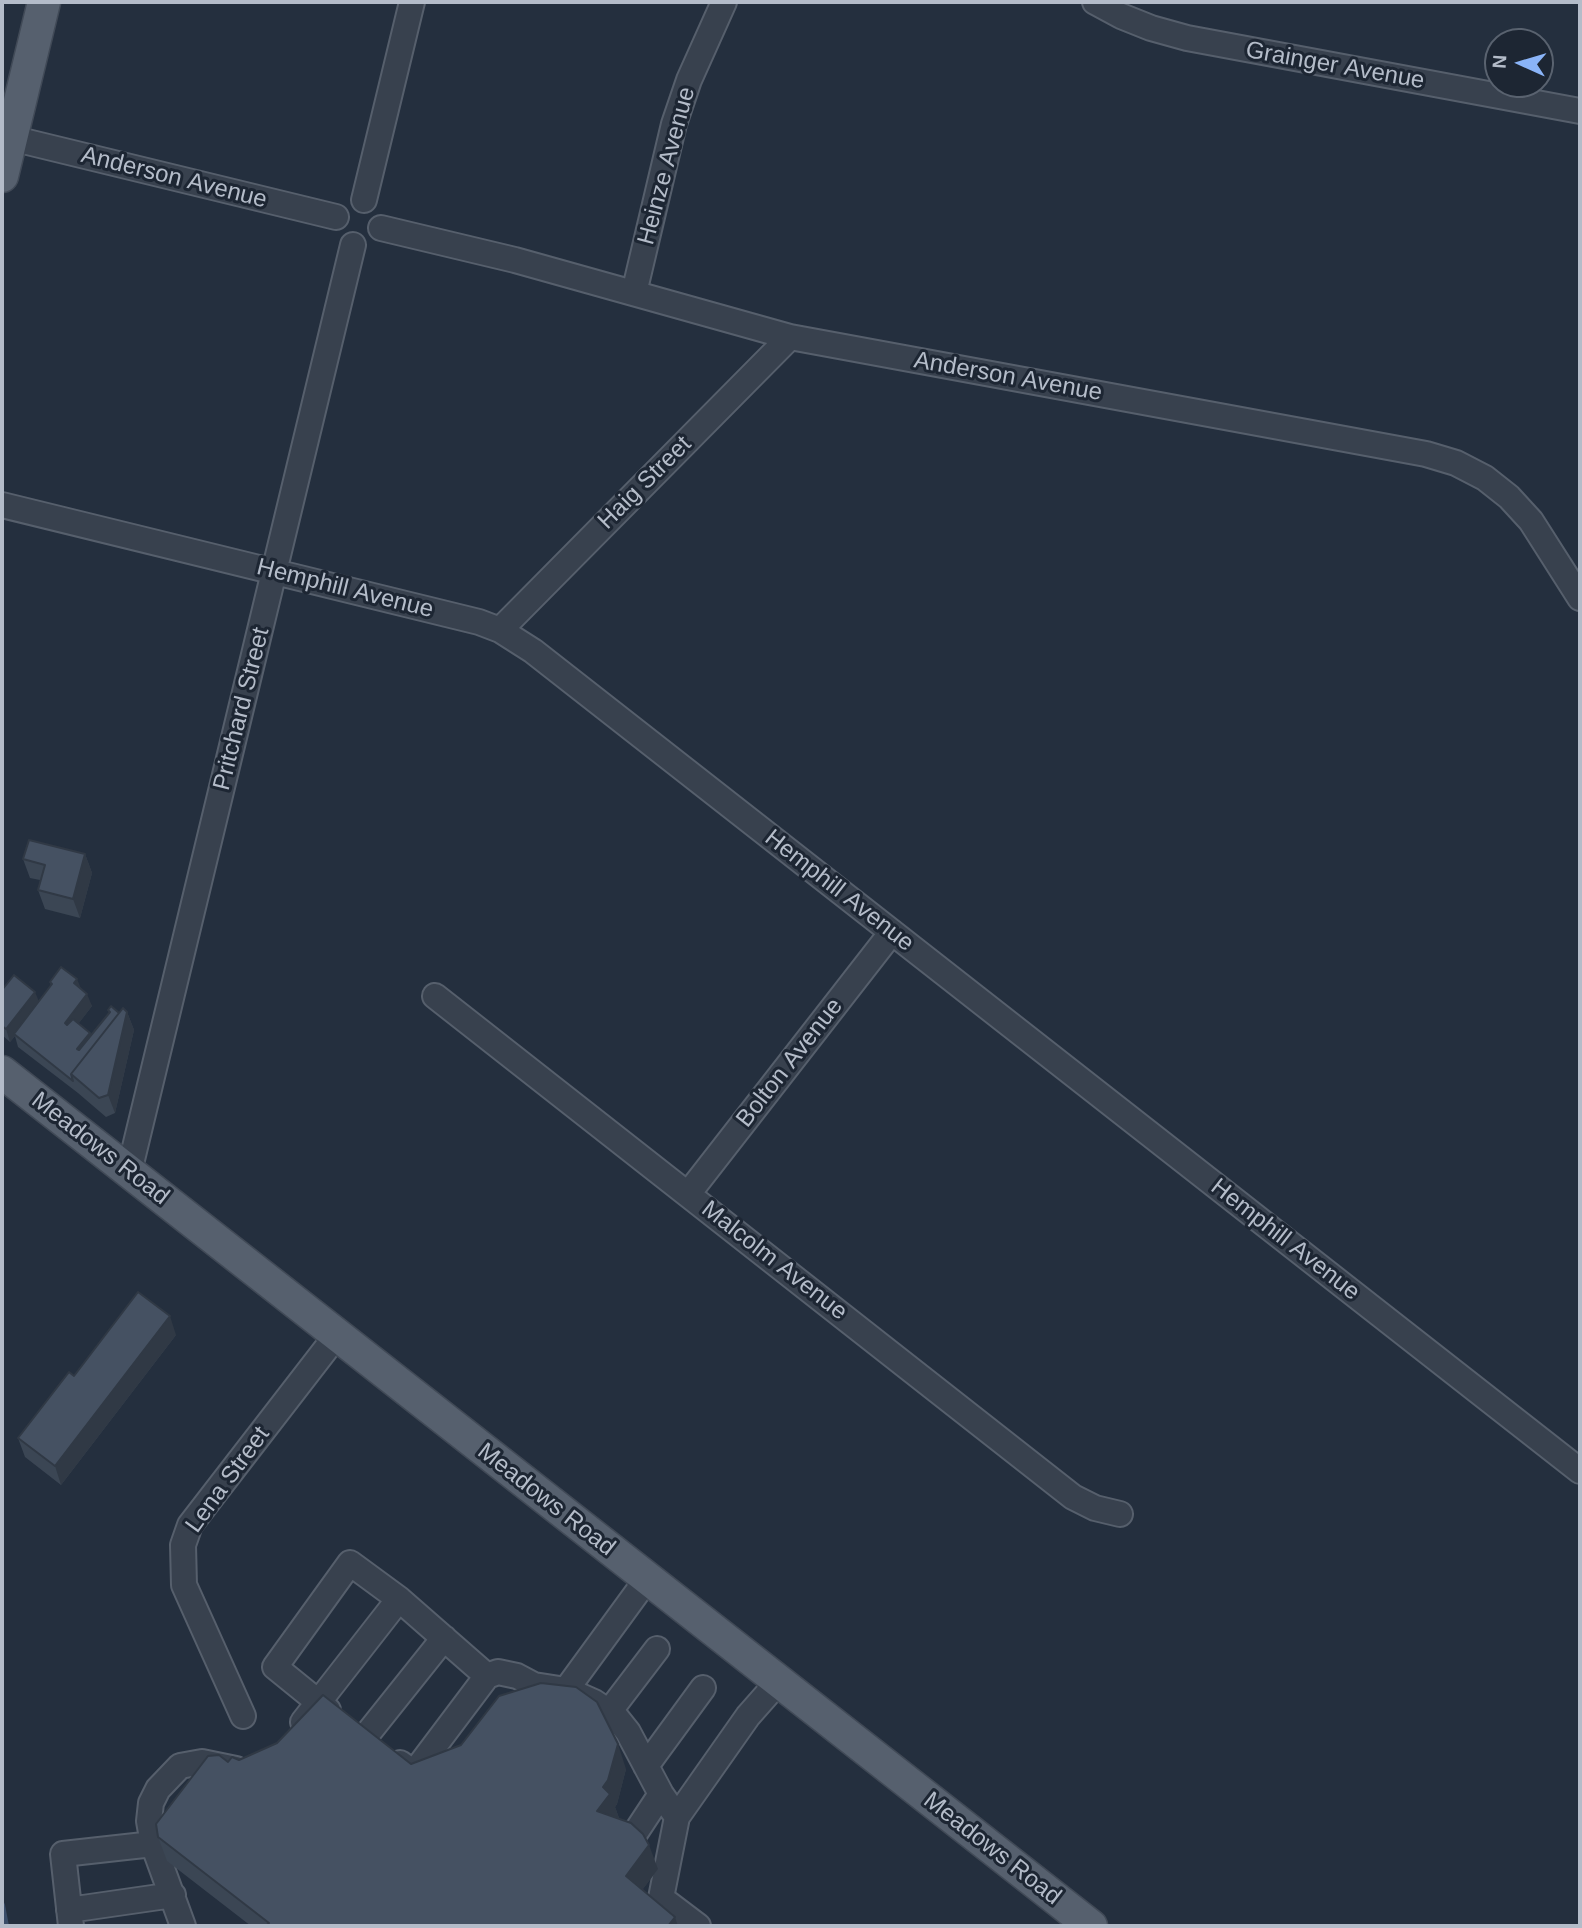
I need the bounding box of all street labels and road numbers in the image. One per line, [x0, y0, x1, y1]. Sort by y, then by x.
street label: Grainger Avenue [1243, 36, 1427, 96]
street label: Heinze Avenue [632, 84, 702, 248]
street label: Anderson Avenue [78, 141, 270, 215]
street label: Anderson Avenue [912, 346, 1104, 408]
street label: Haig Street [592, 430, 698, 536]
street label: Hemphill Avenue [254, 553, 436, 625]
street label: Pritchard Street [208, 625, 276, 793]
street label: Hemphill Avenue [759, 824, 919, 958]
street label: Bolton Avenue [731, 993, 849, 1133]
street label: Meadows Road [25, 1086, 175, 1212]
street label: Hemphill Avenue [1205, 1173, 1365, 1307]
street label: Malcolm Avenue [695, 1195, 853, 1327]
street label: Lena Street [180, 1421, 276, 1539]
street label: Meadows Road [471, 1437, 621, 1563]
street label: Meadows Road [917, 1786, 1067, 1912]

